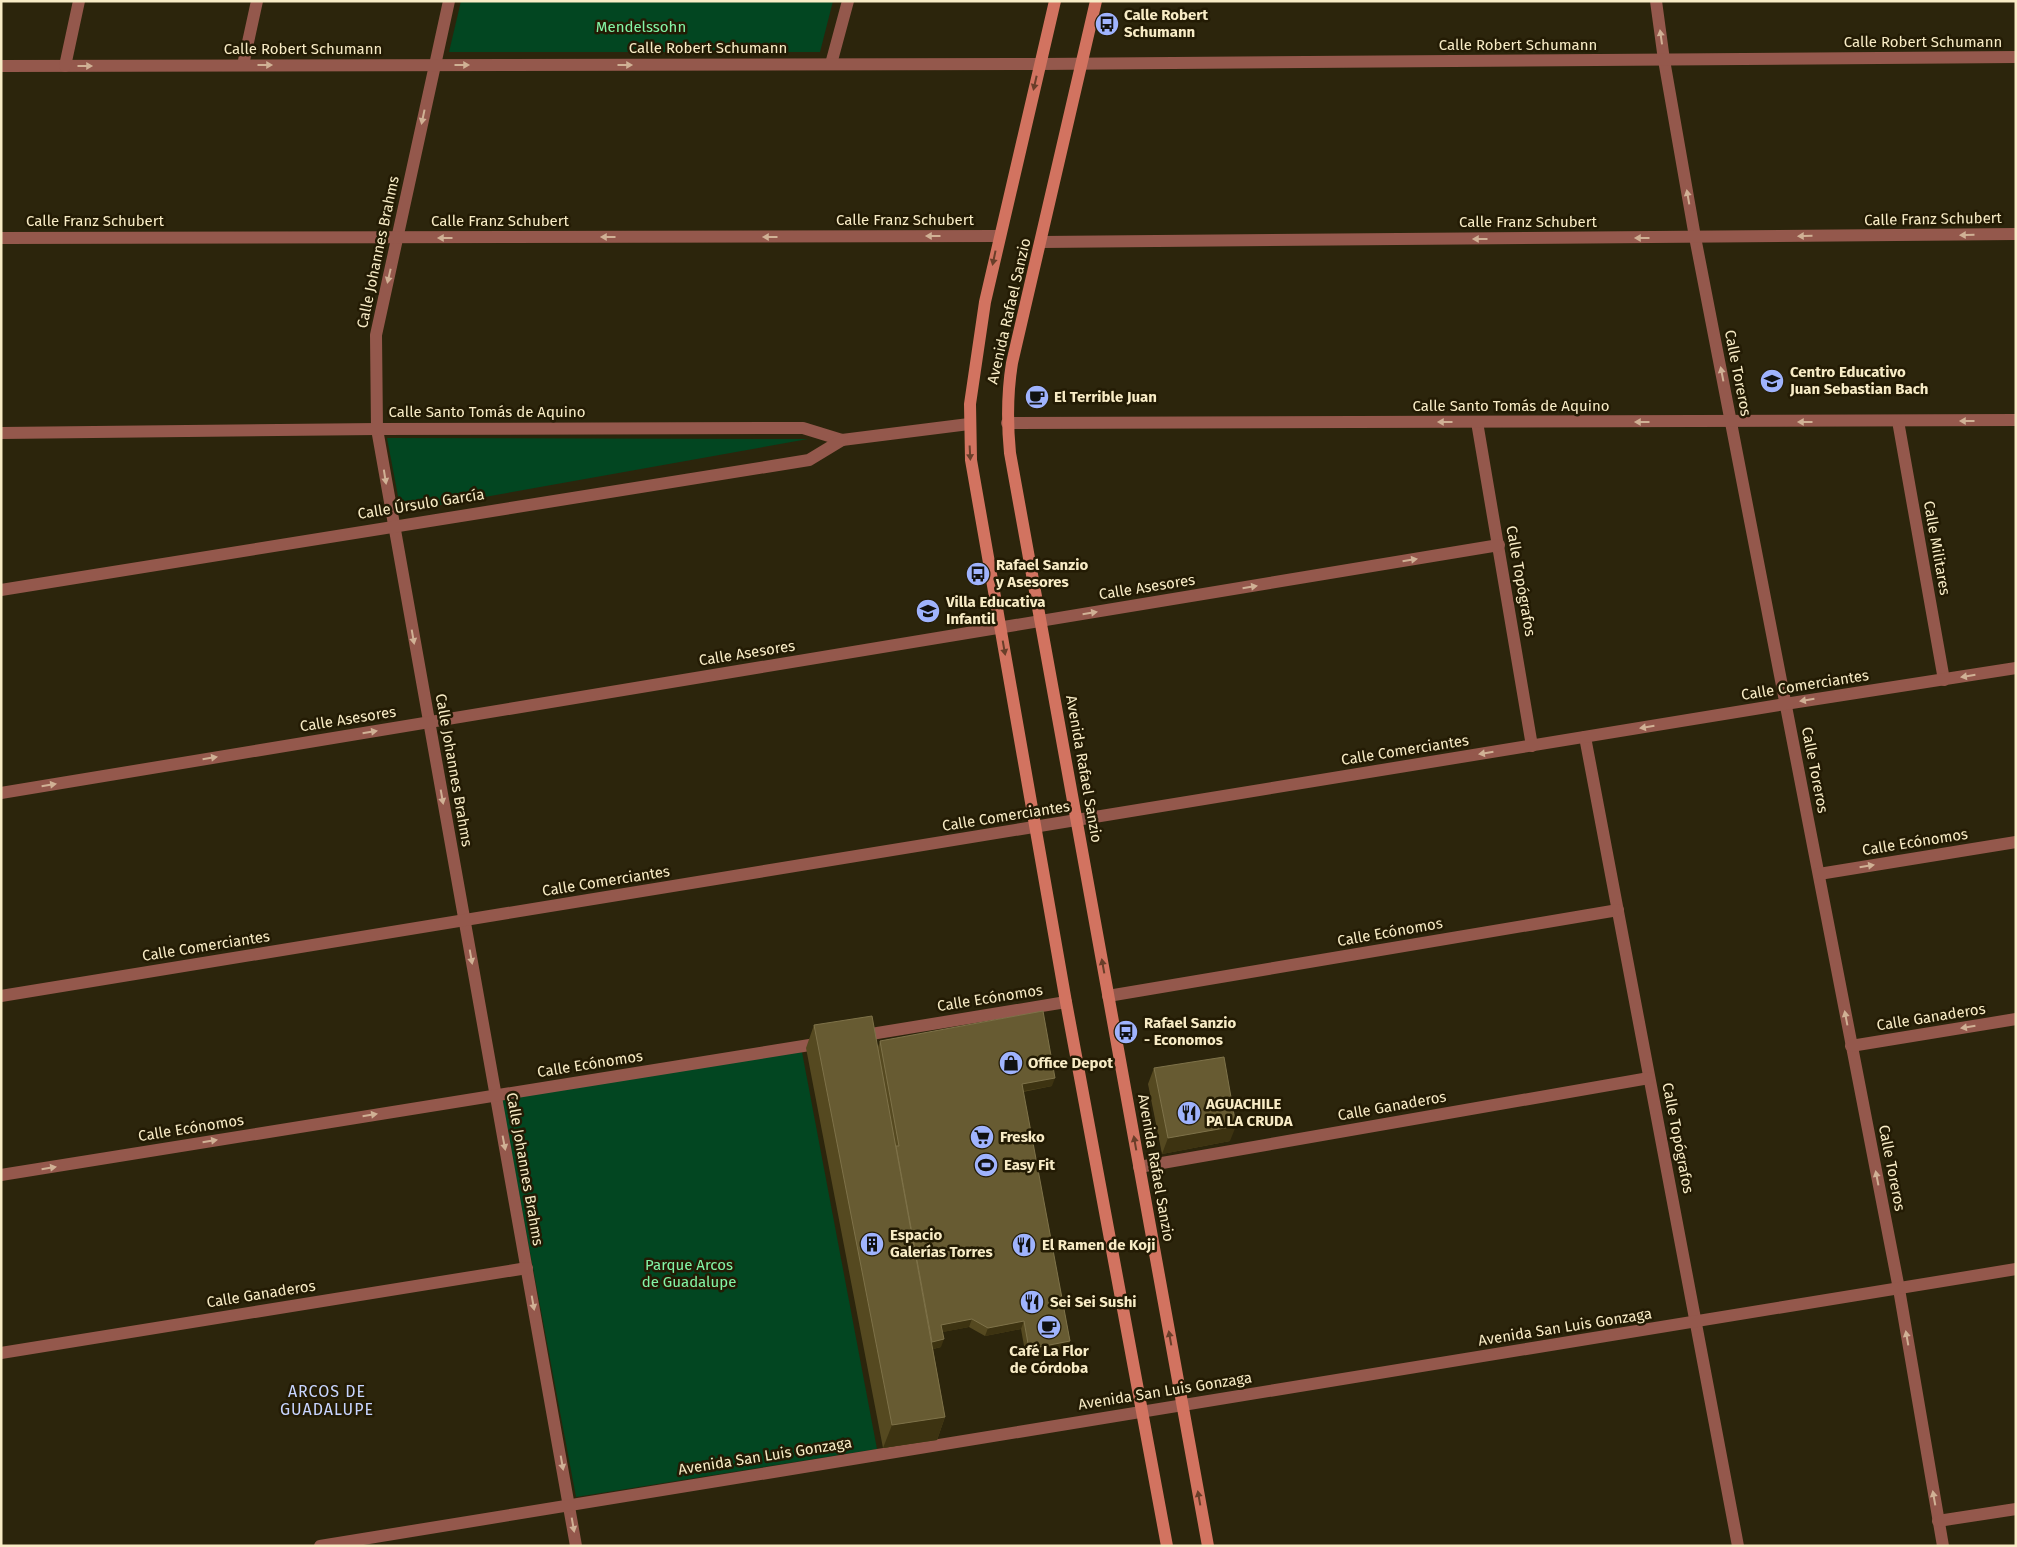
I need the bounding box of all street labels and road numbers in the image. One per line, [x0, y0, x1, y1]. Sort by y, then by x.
street label: Calle Robert Schumann [1844, 33, 2002, 51]
street label: Calle Robert Schumann [1439, 36, 1597, 54]
street label: Calle Robert Schumann [629, 39, 787, 57]
street label: Calle Robert Schumann [224, 40, 382, 58]
street label: Calle Johannes Brahms [353, 174, 403, 330]
street label: Calle Franz Schubert [1864, 209, 2003, 229]
street label: Calle Franz Schubert [836, 211, 975, 229]
street label: Calle Franz Schubert [26, 212, 165, 230]
street label: Calle Franz Schubert [431, 212, 570, 230]
street label: Calle Franz Schubert [1459, 213, 1598, 231]
street label: Avenida Rafael Sanzio [983, 236, 1035, 386]
street label: Calle Toreros [1721, 328, 1755, 418]
street label: Calle Santo Tomás de Aquino [1413, 397, 1609, 415]
street label: Calle Santo Tomás de Aquino [389, 403, 585, 421]
street label: Calle Úrsulo García [356, 485, 486, 523]
street label: Calle Militares [1920, 499, 1954, 597]
street label: Calle Topógrafos [1502, 524, 1540, 638]
street label: Calle Asesores [1098, 571, 1196, 603]
street label: Calle Asesores [698, 637, 796, 669]
street label: Calle Comerciantes [1740, 666, 1870, 704]
street label: Calle Johannes Brahms [432, 692, 476, 848]
street label: Avenida Rafael Sanzio [1062, 694, 1106, 844]
street label: Calle Asesores [299, 703, 397, 735]
street label: Calle Toreros [1798, 725, 1832, 815]
street label: Calle Comerciantes [1340, 731, 1470, 769]
street label: Calle Comerciantes [941, 797, 1071, 835]
street label: Calle Ecónomos [1861, 825, 1969, 859]
street label: Calle Comerciantes [541, 862, 671, 900]
street label: Calle Ecónomos [1336, 914, 1444, 950]
street label: Calle Comerciantes [141, 927, 271, 965]
street label: Calle Ecónomos [936, 981, 1044, 1015]
street label: Calle Ganaderos [1875, 1000, 1987, 1034]
street label: Calle Ecónomos [536, 1047, 644, 1081]
street label: Calle Topógrafos [1658, 1081, 1698, 1195]
street label: Calle Ganaderos [1336, 1088, 1448, 1124]
street label: Calle Johannes Brahms [503, 1091, 547, 1247]
street label: Avenida Rafael Sanzio [1134, 1093, 1178, 1243]
street label: Calle Ecónomos [137, 1111, 245, 1145]
street label: Calle Toreros [1875, 1123, 1909, 1213]
street label: Calle Ganaderos [205, 1277, 317, 1311]
street label: Avenida San Luis Gonzaga [1477, 1304, 1653, 1350]
street label: Avenida San Luis Gonzaga [1077, 1368, 1253, 1414]
street label: Avenida San Luis Gonzaga [677, 1433, 853, 1479]

